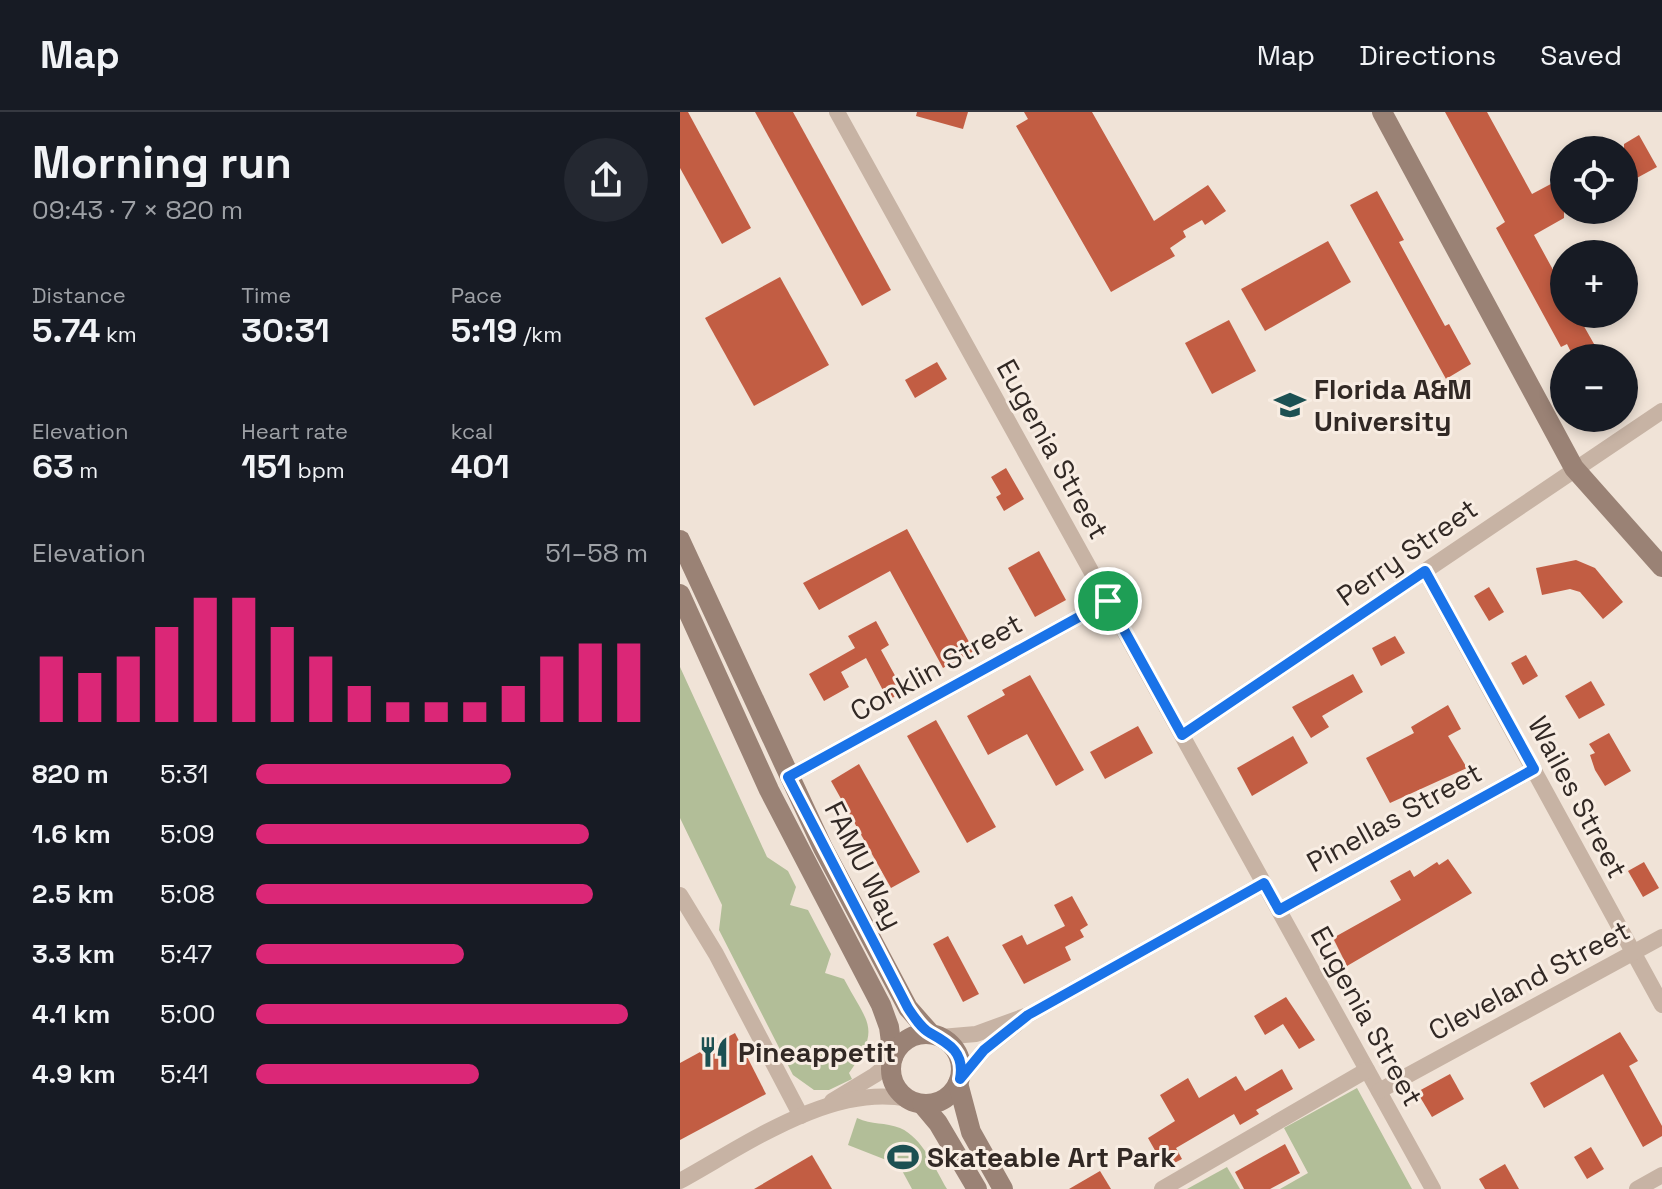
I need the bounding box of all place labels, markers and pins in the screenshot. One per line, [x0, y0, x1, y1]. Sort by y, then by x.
place label: Florida A&M University [1314, 371, 1472, 439]
school or university icon: Florida A&M University [1273, 388, 1307, 422]
pin [1074, 567, 1142, 635]
place label: Pineappetit [738, 1034, 896, 1070]
restaurant icon: Pineappetit [697, 1035, 731, 1069]
place label: Skateable Art Park [927, 1139, 1176, 1175]
sports icon: Skateable Art Park [886, 1140, 920, 1174]

